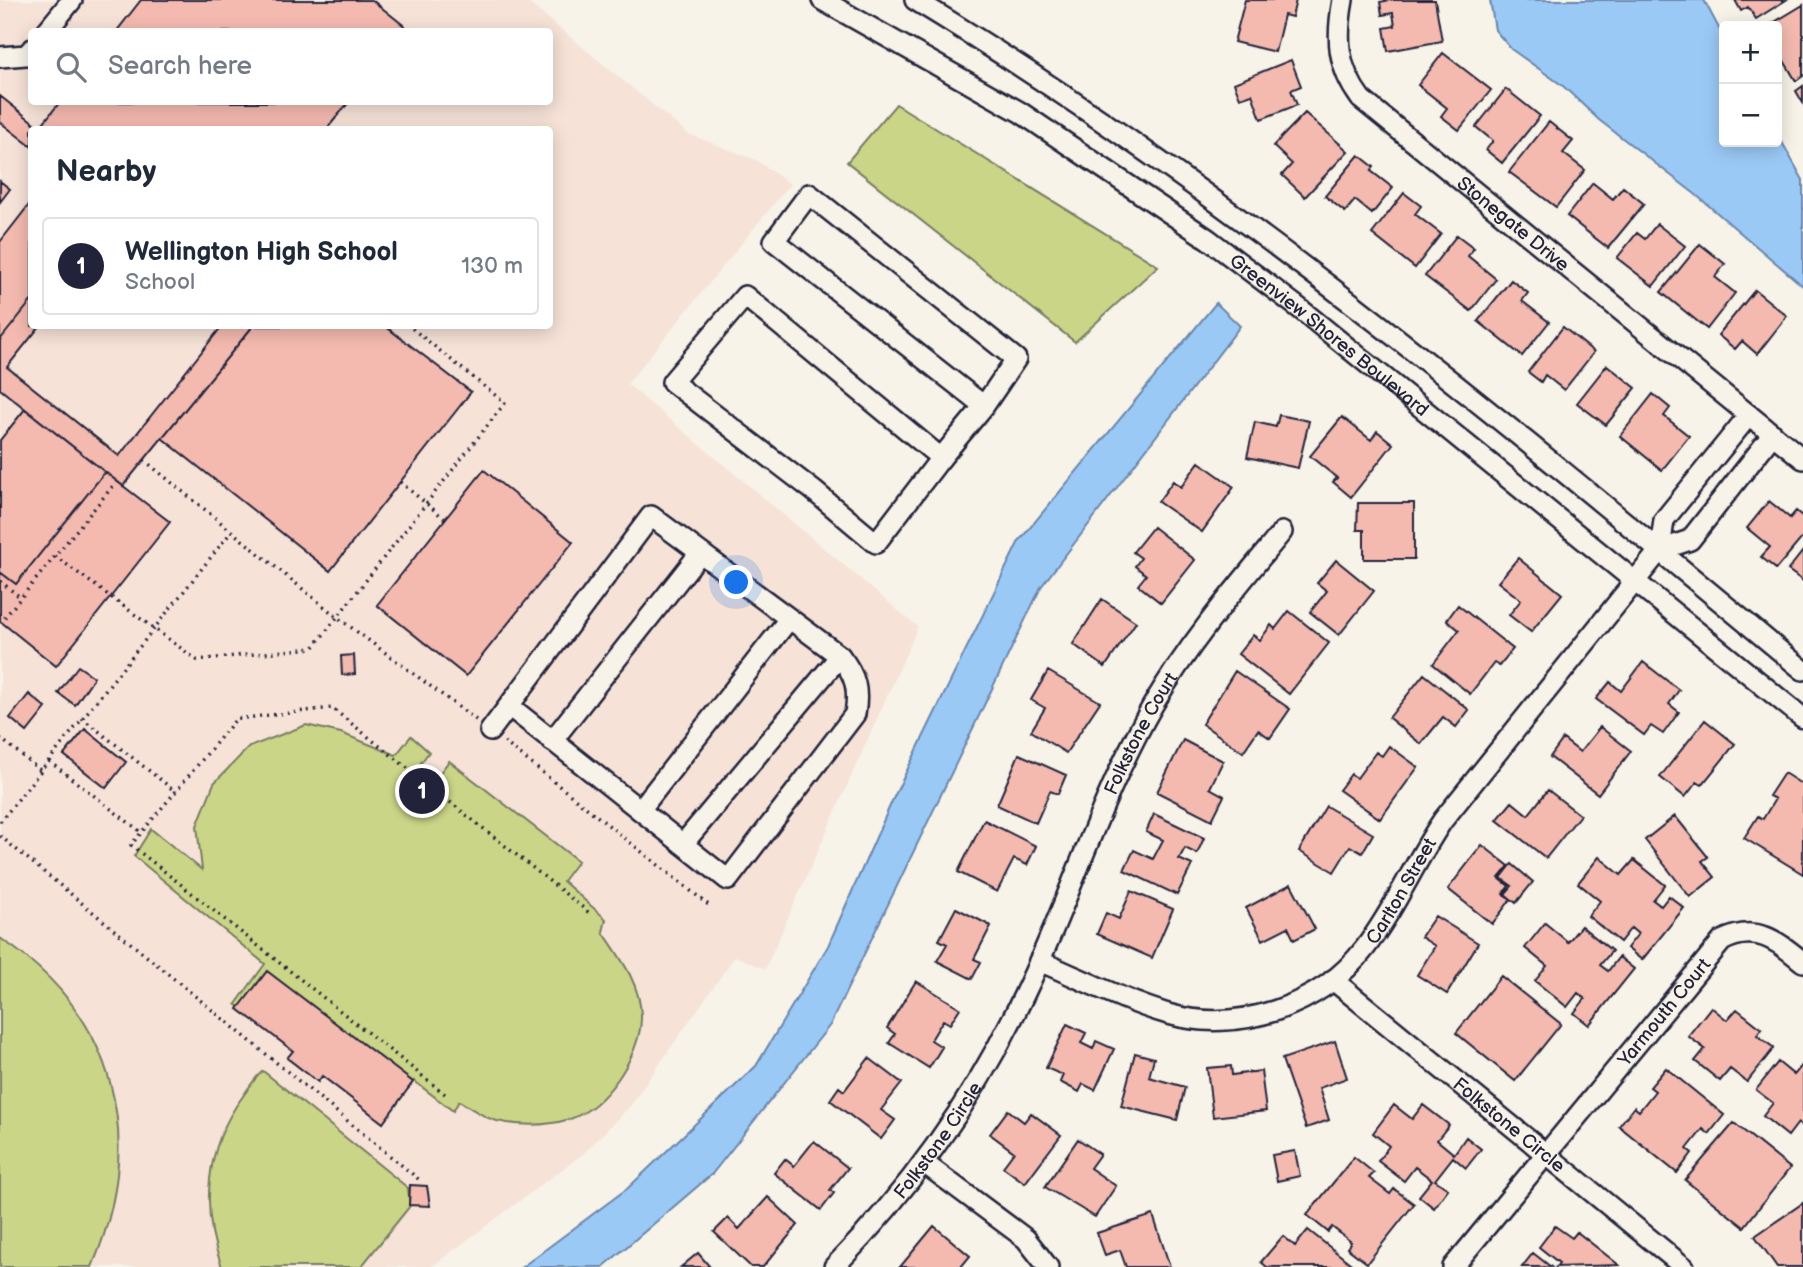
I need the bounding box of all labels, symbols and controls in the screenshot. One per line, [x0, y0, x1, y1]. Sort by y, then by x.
map controls [1719, 21, 1782, 147]
button: + [1719, 21, 1782, 84]
search box [28, 28, 553, 105]
icon: search [52, 48, 90, 86]
text: Search here [108, 51, 252, 82]
button: − [1719, 84, 1782, 147]
text: Nearby [56, 154, 156, 190]
street label: Stonegate Drive [1452, 172, 1573, 277]
text: Wellington High School [125, 237, 398, 268]
street label: Greenview Shores Boulevard [1225, 250, 1433, 422]
text: 1 [76, 252, 86, 280]
text: 130 m [461, 252, 523, 280]
text: School [125, 268, 195, 296]
your location [719, 565, 753, 599]
street label: Folkstone Court [1100, 668, 1183, 798]
pin: 1 [399, 765, 445, 817]
street label: Carlton Street [1362, 834, 1442, 949]
street label: Yarmouth Court [1613, 954, 1716, 1072]
street label: Folkstone Circle [1448, 1073, 1569, 1178]
street label: Folkstone Circle [889, 1078, 987, 1204]

